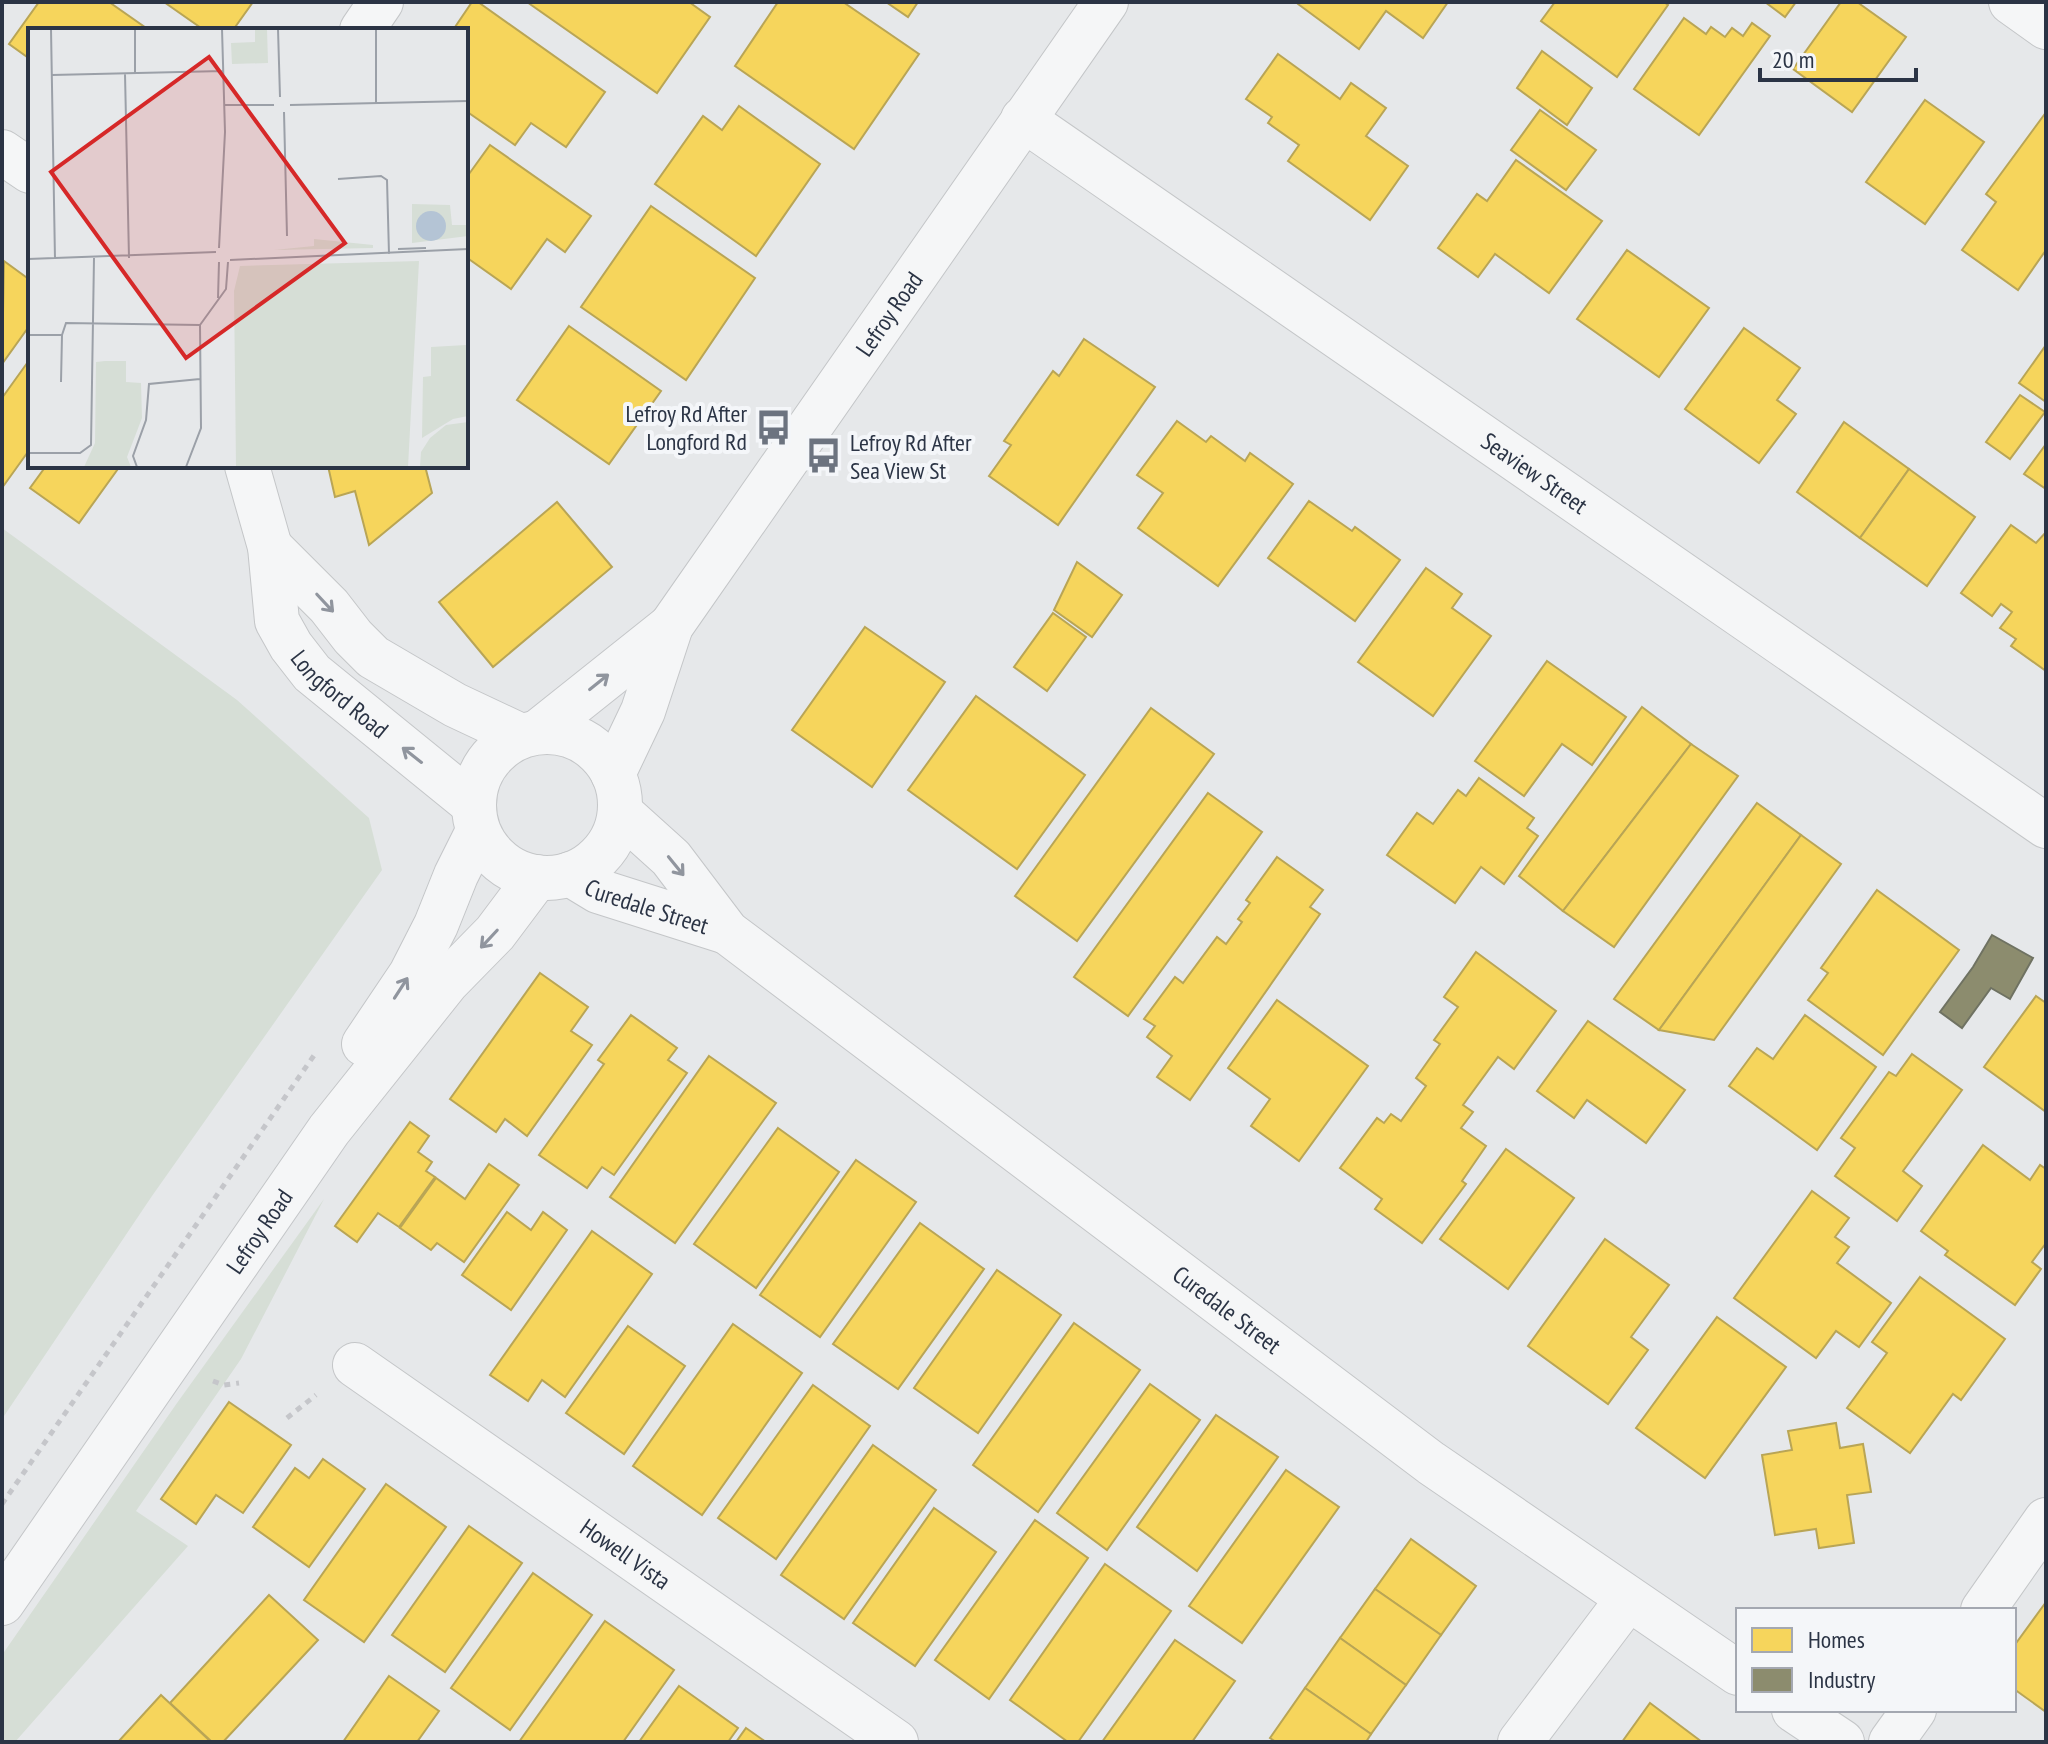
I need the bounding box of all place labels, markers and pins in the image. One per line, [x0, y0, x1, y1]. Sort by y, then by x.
place label: Lefroy Rd After Longford Rd [625, 398, 747, 457]
bus stop icon: Lefroy Rd After Longford Rd [754, 408, 792, 446]
place label: Lefroy Rd After Sea View St [850, 427, 972, 486]
bus stop icon: Lefroy Rd After Sea View St [805, 437, 843, 475]

